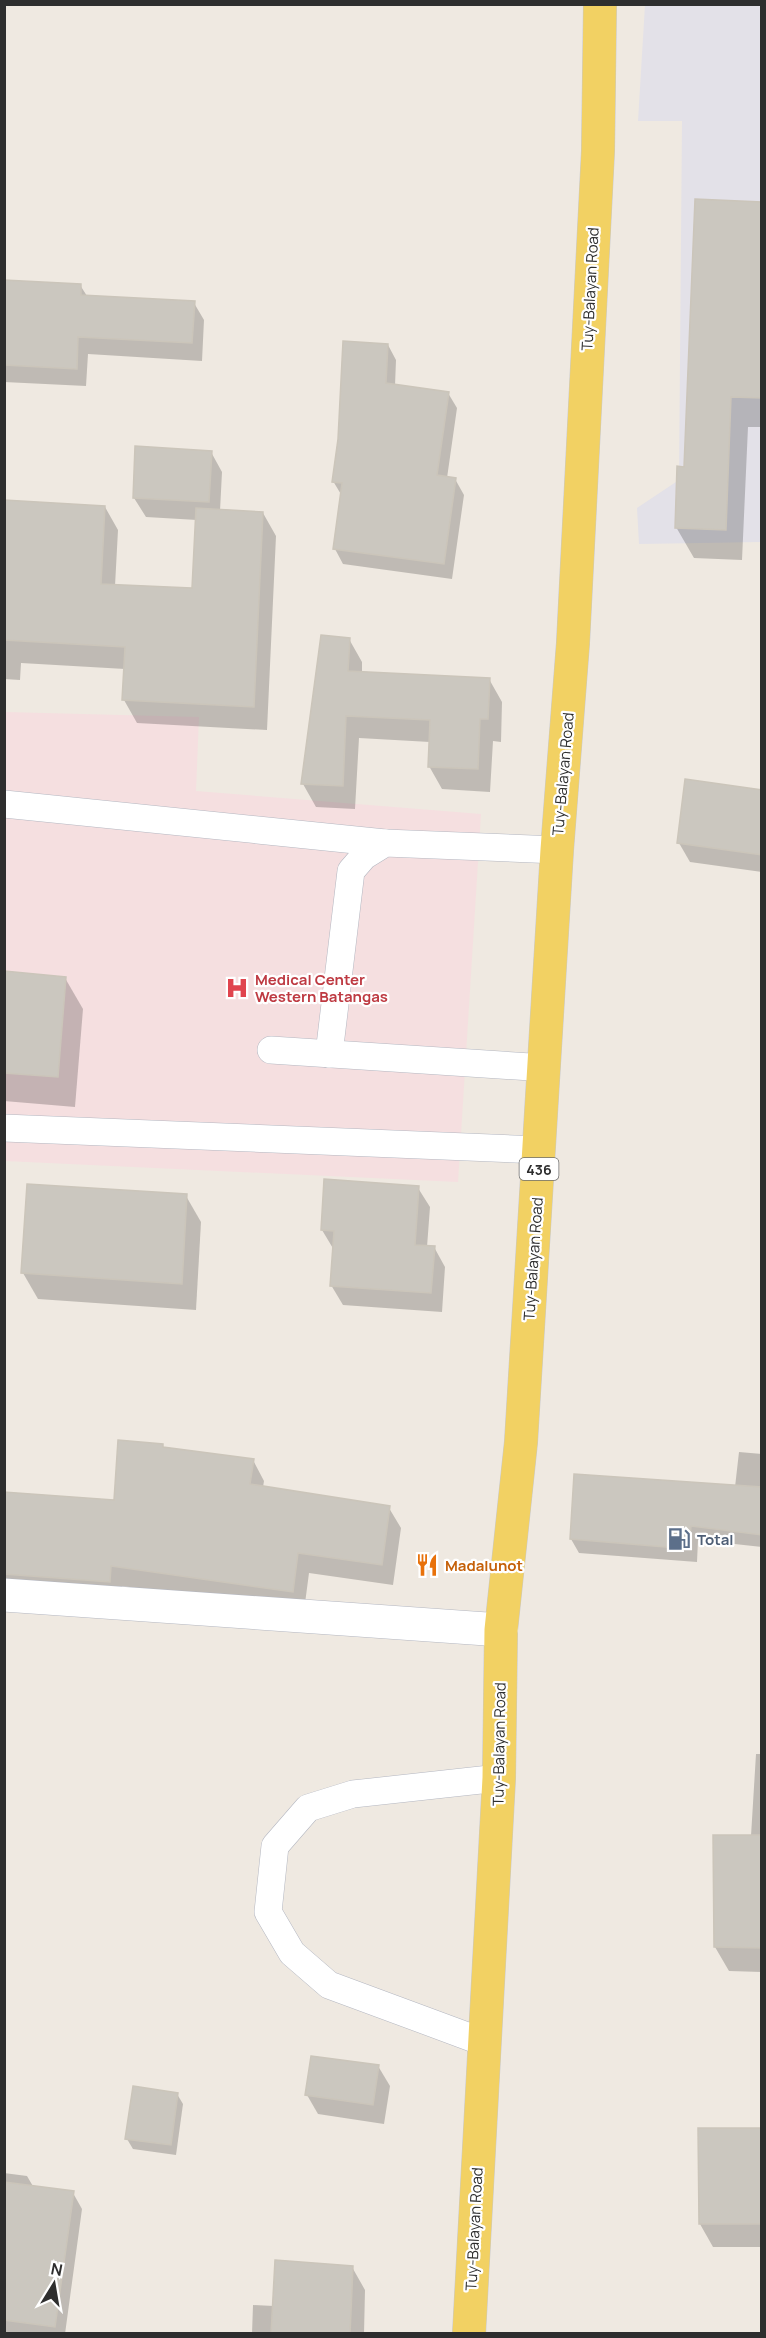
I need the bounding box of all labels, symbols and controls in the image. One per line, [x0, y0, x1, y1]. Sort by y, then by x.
street label: Tuy-Balayan Road [576, 227, 604, 351]
street label: Tuy-Balayan Road [547, 711, 579, 837]
place label: Medical Center Western Batangas [255, 969, 388, 1007]
hospital icon: Medical Center Western Batangas [224, 975, 250, 1001]
road number: 436 [520, 1158, 558, 1180]
street label: Tuy-Balayan Road [518, 1197, 548, 1321]
fuel station icon: Total [666, 1526, 692, 1552]
place label: Total [697, 1529, 734, 1550]
restaurant icon: Madalunot [414, 1552, 440, 1578]
place label: Madalunot [445, 1555, 523, 1576]
street label: Tuy-Balayan Road [487, 1682, 511, 1806]
street label: Tuy-Balayan Road [460, 2167, 488, 2291]
north arrow [24, 2254, 84, 2314]
text: N [49, 2257, 65, 2281]

